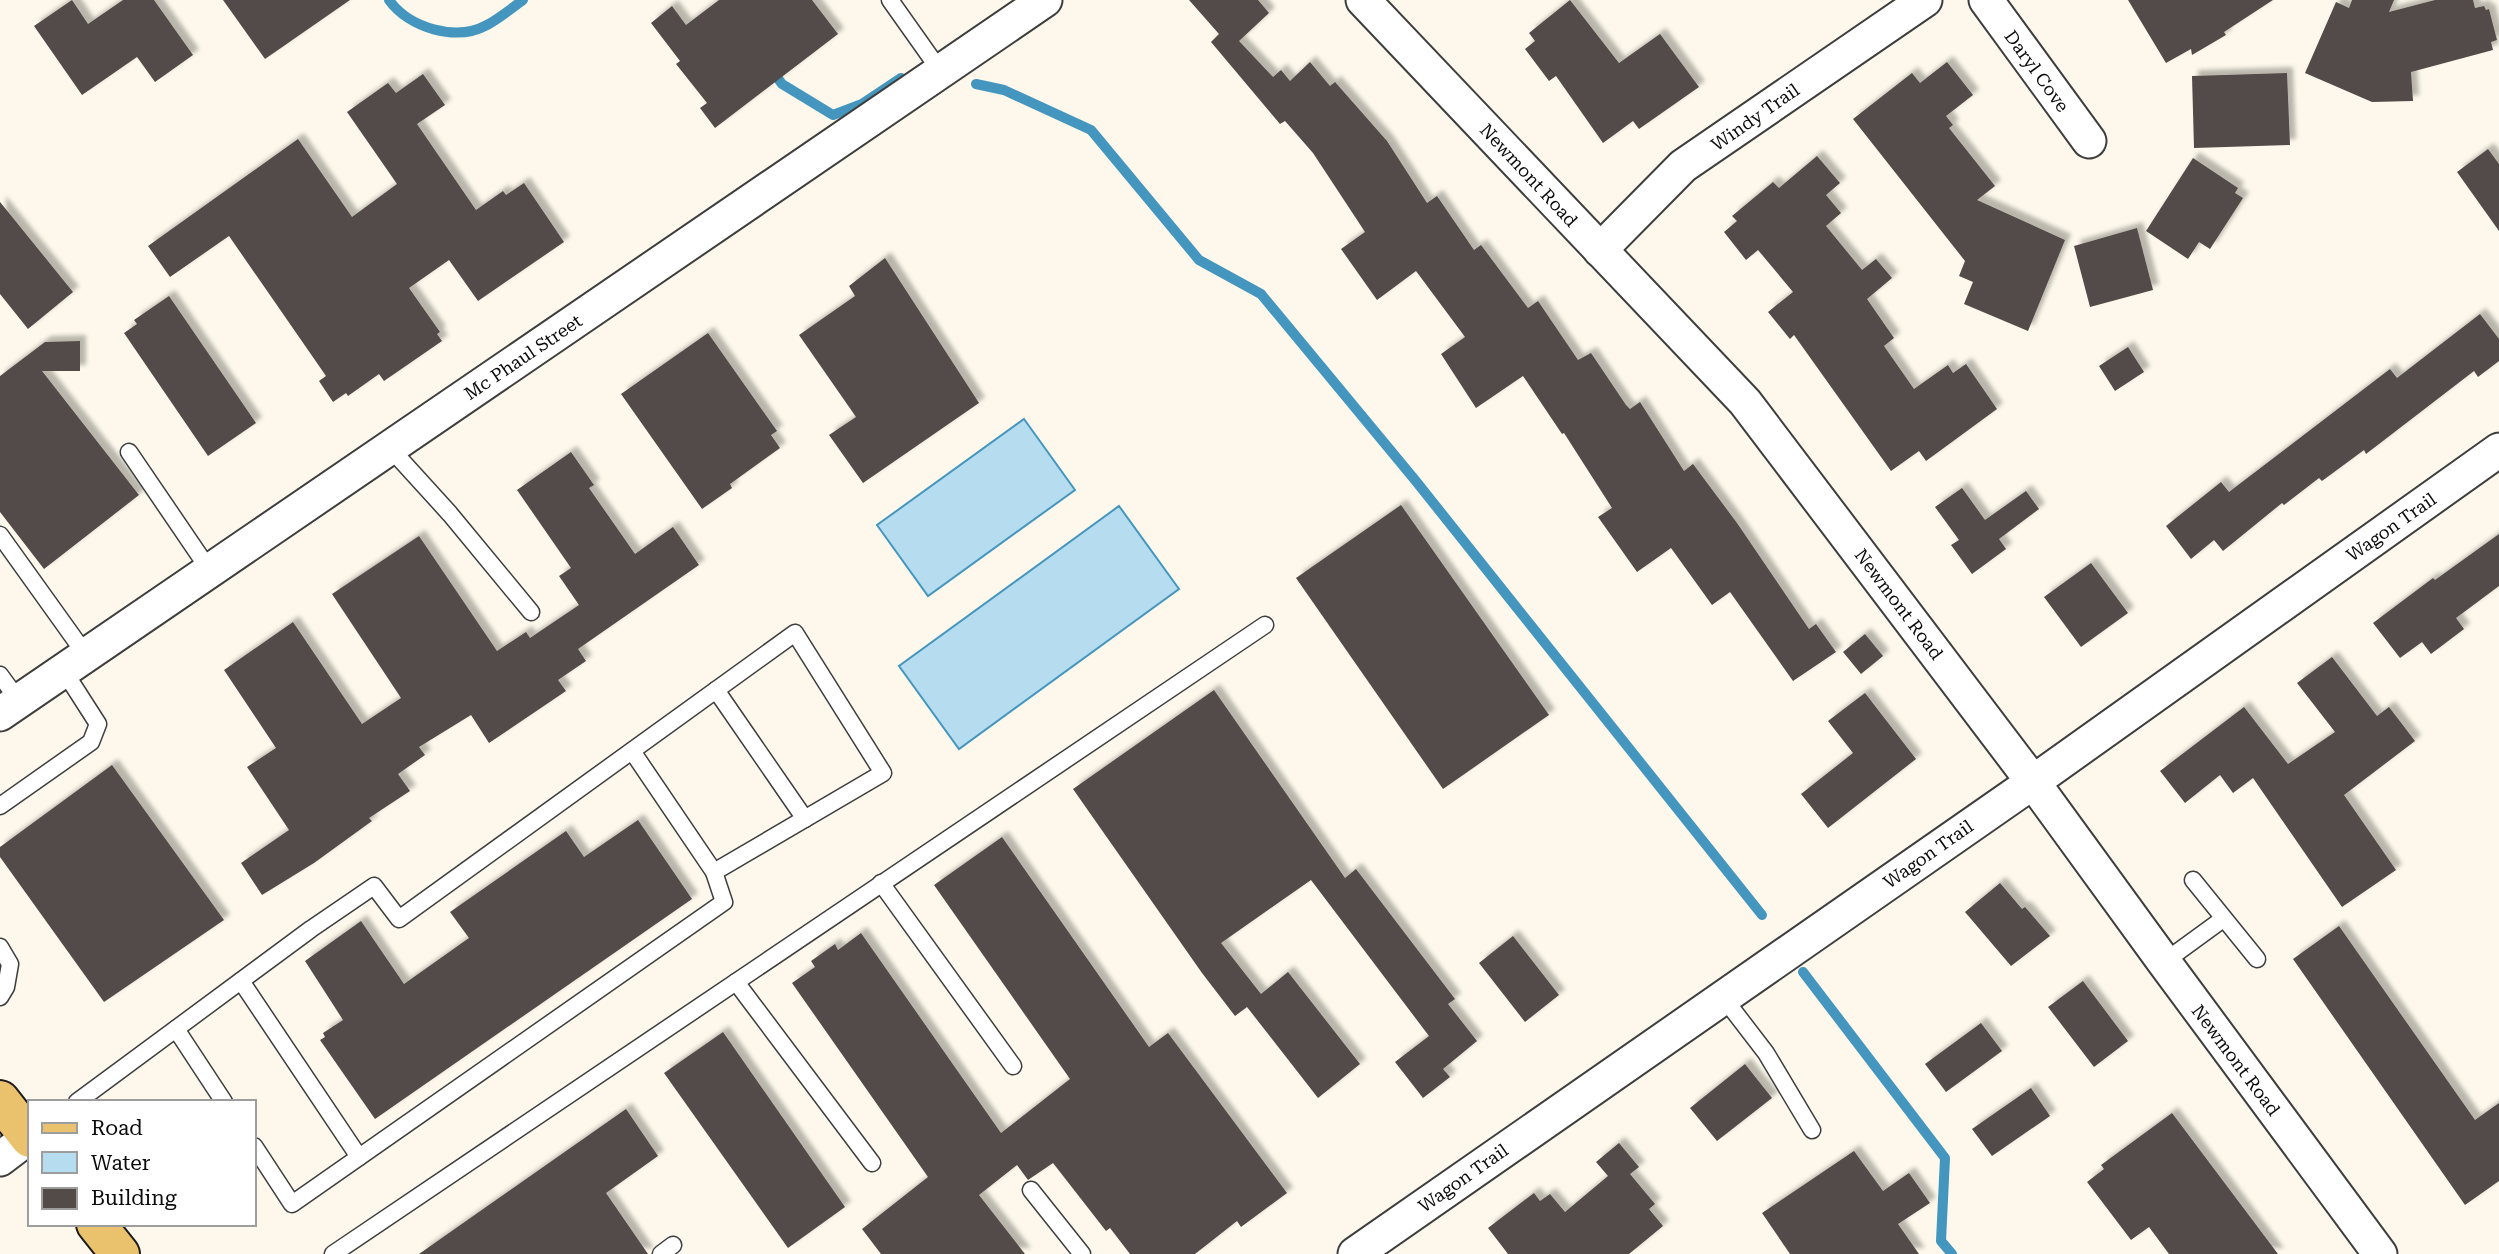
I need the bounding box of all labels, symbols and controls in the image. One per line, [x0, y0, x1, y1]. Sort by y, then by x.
street label: Daryl Cove [2000, 26, 2074, 116]
street label: Windy Trail [1707, 79, 1803, 155]
street label: Newmont Road [1476, 119, 1582, 231]
street label: Mc Phaul Street [460, 310, 586, 404]
street label: Wagon Trail [2342, 488, 2440, 566]
street label: Newmont Road [1850, 544, 1948, 664]
street label: Wagon Trail [1879, 815, 1977, 893]
street label: Newmont Road [2187, 1000, 2285, 1120]
legend [28, 1100, 256, 1226]
text: Road [91, 1116, 143, 1140]
street label: Wagon Trail [1414, 1139, 1512, 1217]
text: Water [91, 1151, 151, 1175]
text: Building [91, 1186, 177, 1210]

